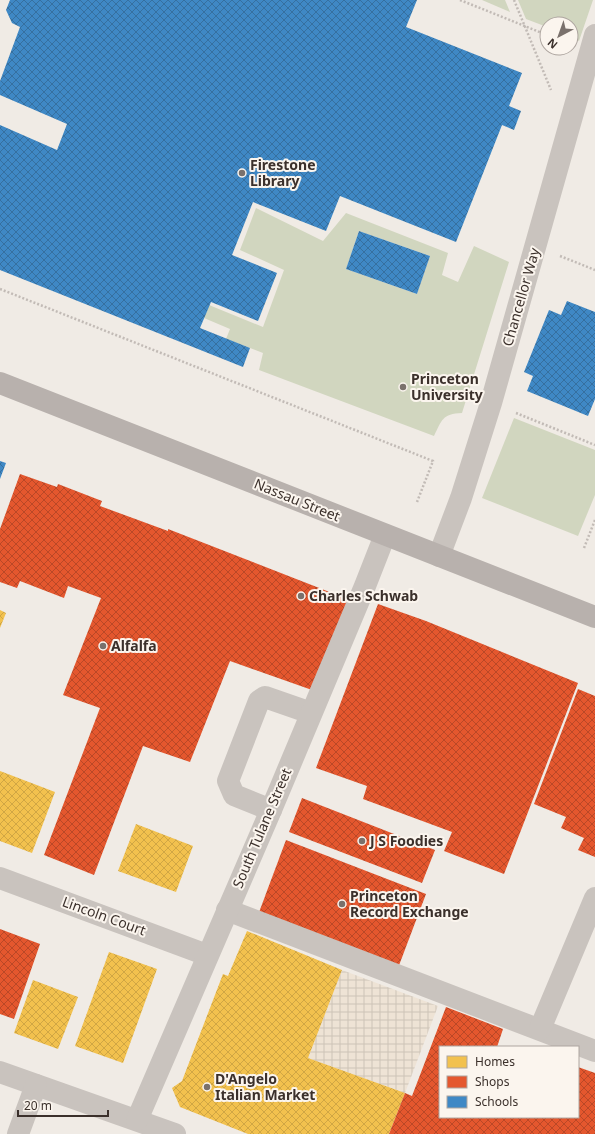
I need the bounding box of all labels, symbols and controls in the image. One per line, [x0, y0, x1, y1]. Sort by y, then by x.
north arrow [539, 16, 579, 56]
text: N [544, 35, 560, 53]
place label: Firestone Library [250, 155, 316, 190]
marker: Firestone Library [237, 168, 247, 178]
street label: Chancellor Way [497, 245, 544, 348]
place label: Princeton University [411, 369, 483, 404]
marker: Princeton University [398, 382, 408, 392]
street label: Nassau Street [251, 474, 343, 525]
place label: Charles Schwab [309, 586, 418, 605]
marker: Charles Schwab [296, 591, 306, 601]
place label: Alfalfa [111, 636, 157, 655]
marker: Alfalfa [98, 641, 108, 651]
street label: South Tulane Street [228, 765, 295, 891]
place label: J S Foodies [368, 831, 443, 850]
marker: J S Foodies [357, 836, 367, 846]
place label: Princeton Record Exchange [350, 886, 469, 921]
street label: Lincoln Court [60, 892, 149, 939]
marker: Princeton Record Exchange [337, 899, 347, 909]
legend [439, 1046, 579, 1118]
text: Homes [475, 1053, 515, 1070]
place label: D'Angelo Italian Market [215, 1069, 315, 1104]
text: Shops [475, 1073, 510, 1090]
marker: D'Angelo Italian Market [202, 1082, 212, 1092]
scale bar [18, 1092, 108, 1118]
text: Schools [475, 1093, 518, 1110]
text: 20 m [24, 1097, 52, 1114]

